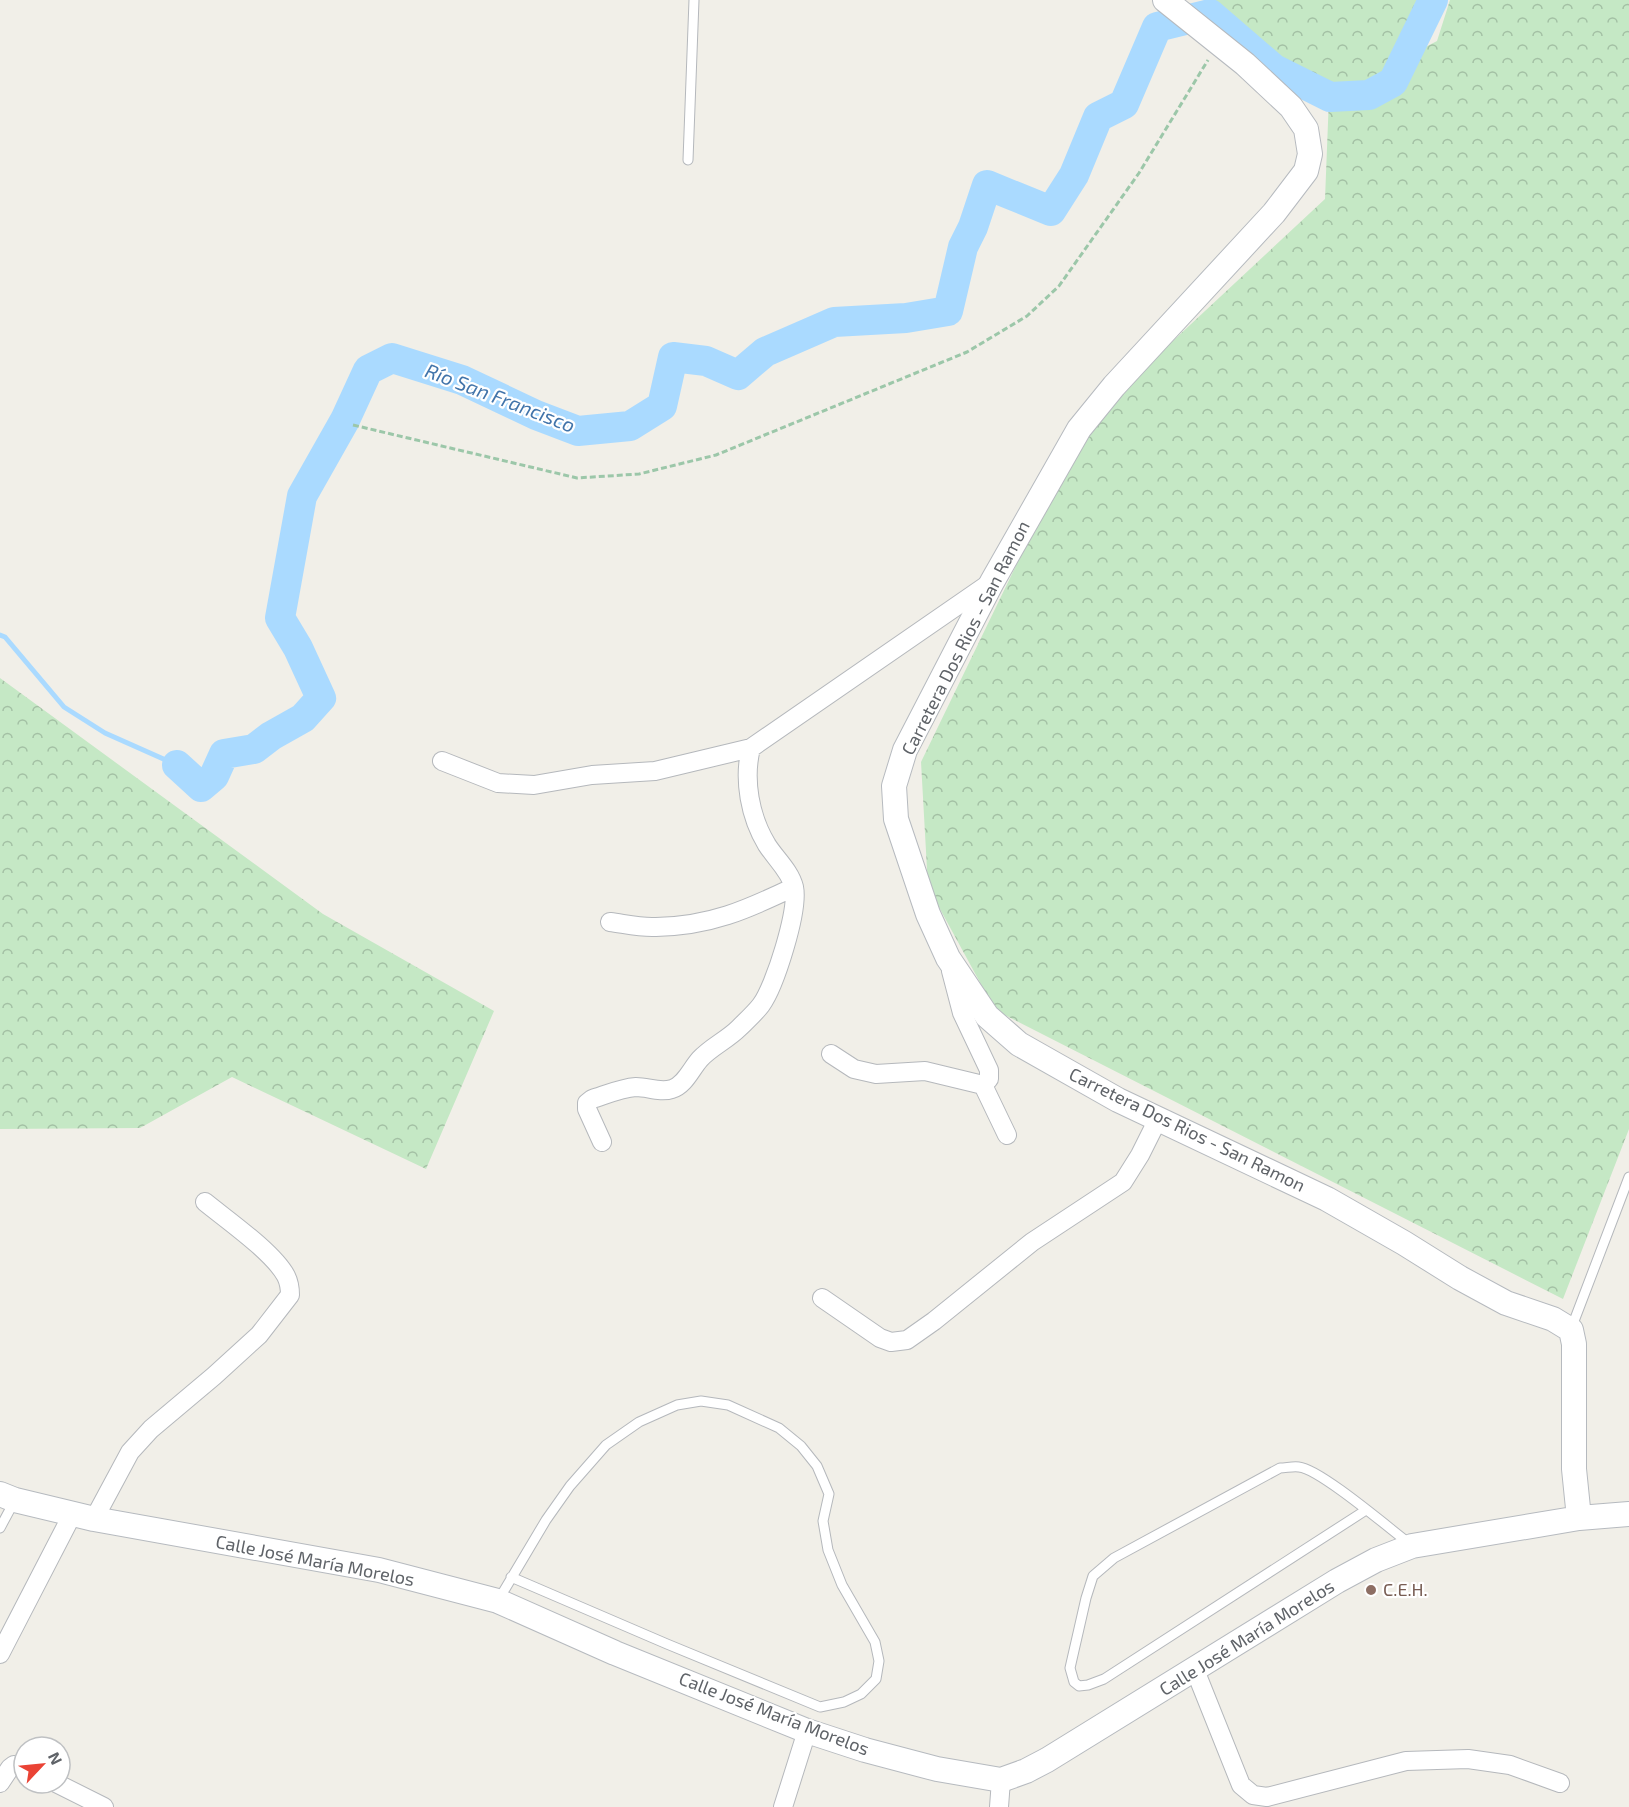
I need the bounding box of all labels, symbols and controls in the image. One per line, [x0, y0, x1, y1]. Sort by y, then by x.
water label: Río San Francisco [422, 357, 579, 437]
street label: Carretera Dos Rios - San Ramon [896, 517, 1034, 758]
street label: Carretera Dos Rios - San Ramon [1066, 1062, 1309, 1196]
street label: Calle José María Morelos [214, 1530, 416, 1590]
street label: Calle José María Morelos [1155, 1574, 1338, 1700]
place label: C.E.H. [1383, 1578, 1428, 1600]
marker: C.E.H. [1364, 1583, 1378, 1597]
street label: Calle José María Morelos [676, 1667, 873, 1760]
north arrow [12, 1735, 72, 1795]
text: N [45, 1749, 67, 1768]

